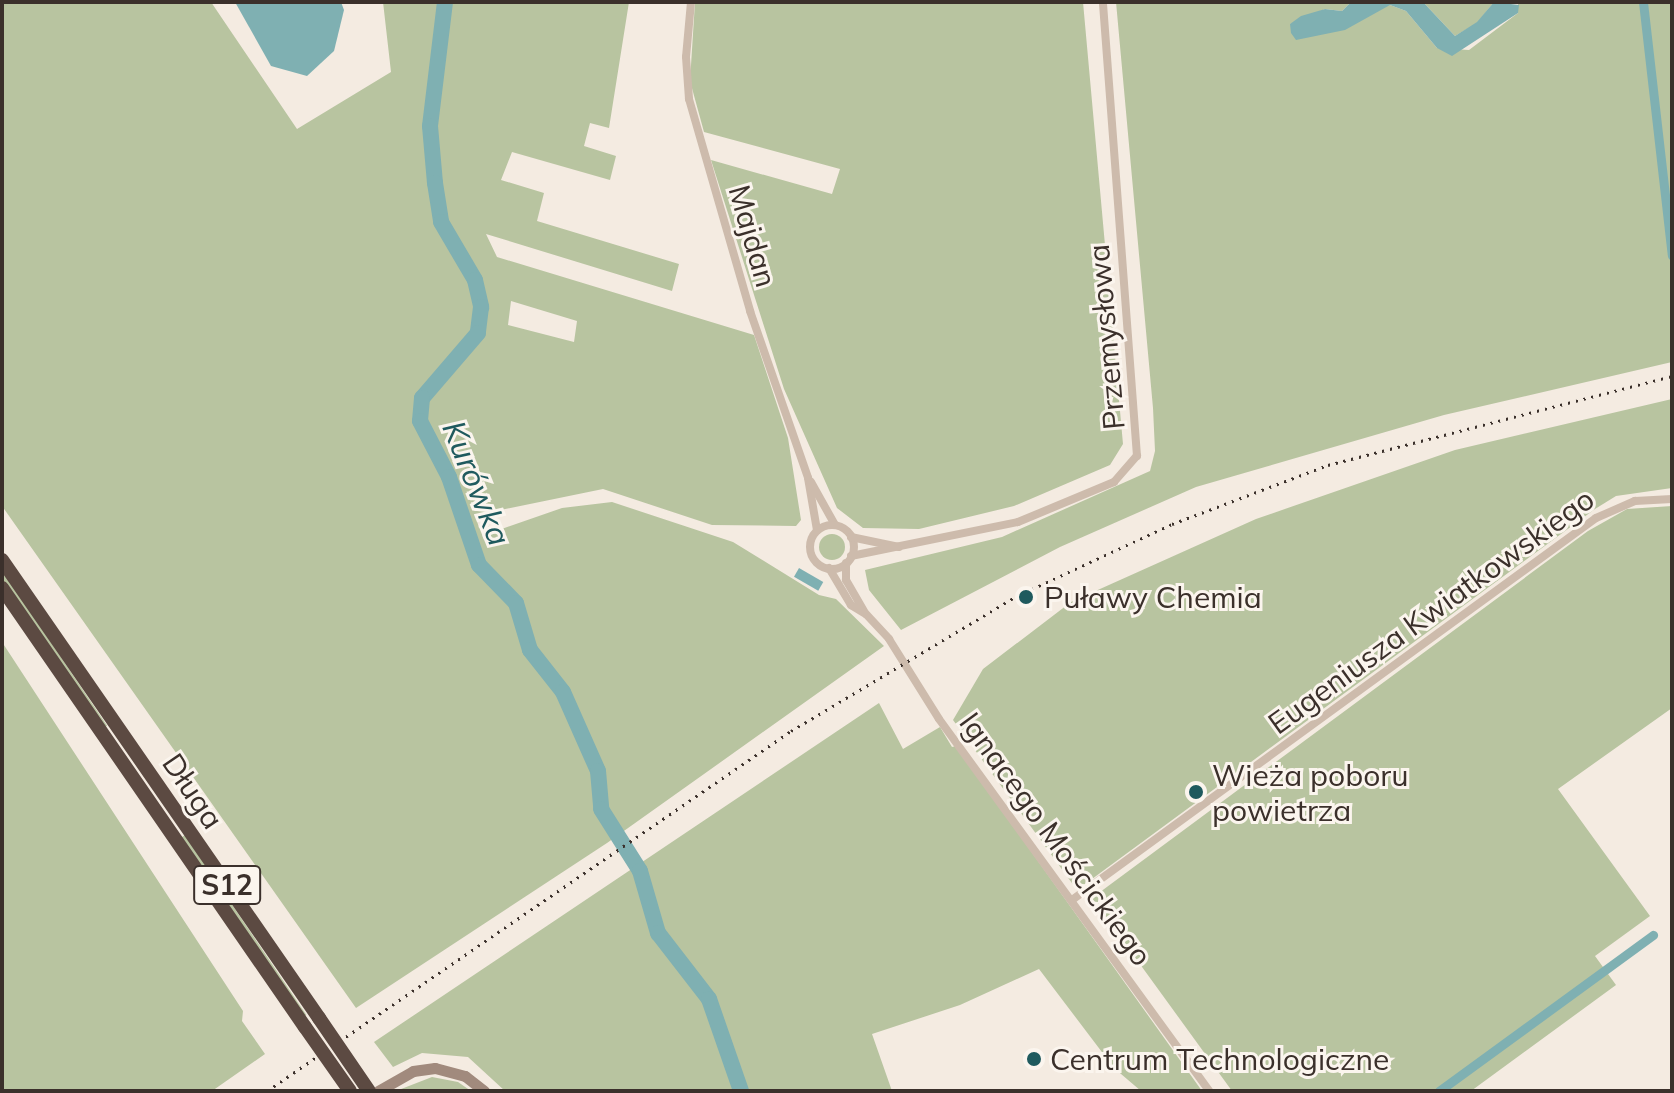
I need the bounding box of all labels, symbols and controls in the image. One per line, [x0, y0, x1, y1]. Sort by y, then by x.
street label: Majdan [721, 181, 785, 291]
street label: Przemysłowa [1080, 243, 1132, 431]
water label: Kurówka [435, 415, 519, 551]
street label: Eugeniusza Kwiatkowskiego [1261, 481, 1601, 741]
place label: Puławy Chemia [1044, 579, 1262, 615]
marker: Puławy Chemia [1015, 586, 1037, 608]
street label: Ignacego Mościckiego [952, 705, 1160, 973]
street label: Długa [155, 747, 231, 835]
place label: Wieża poboru powietrza [1212, 757, 1408, 828]
marker: Wieża poboru powietrza [1187, 783, 1205, 801]
road number: S12 [193, 861, 261, 909]
place label: Centrum Technologiczne [1050, 1041, 1389, 1077]
marker: Centrum Technologiczne [1025, 1050, 1043, 1068]

